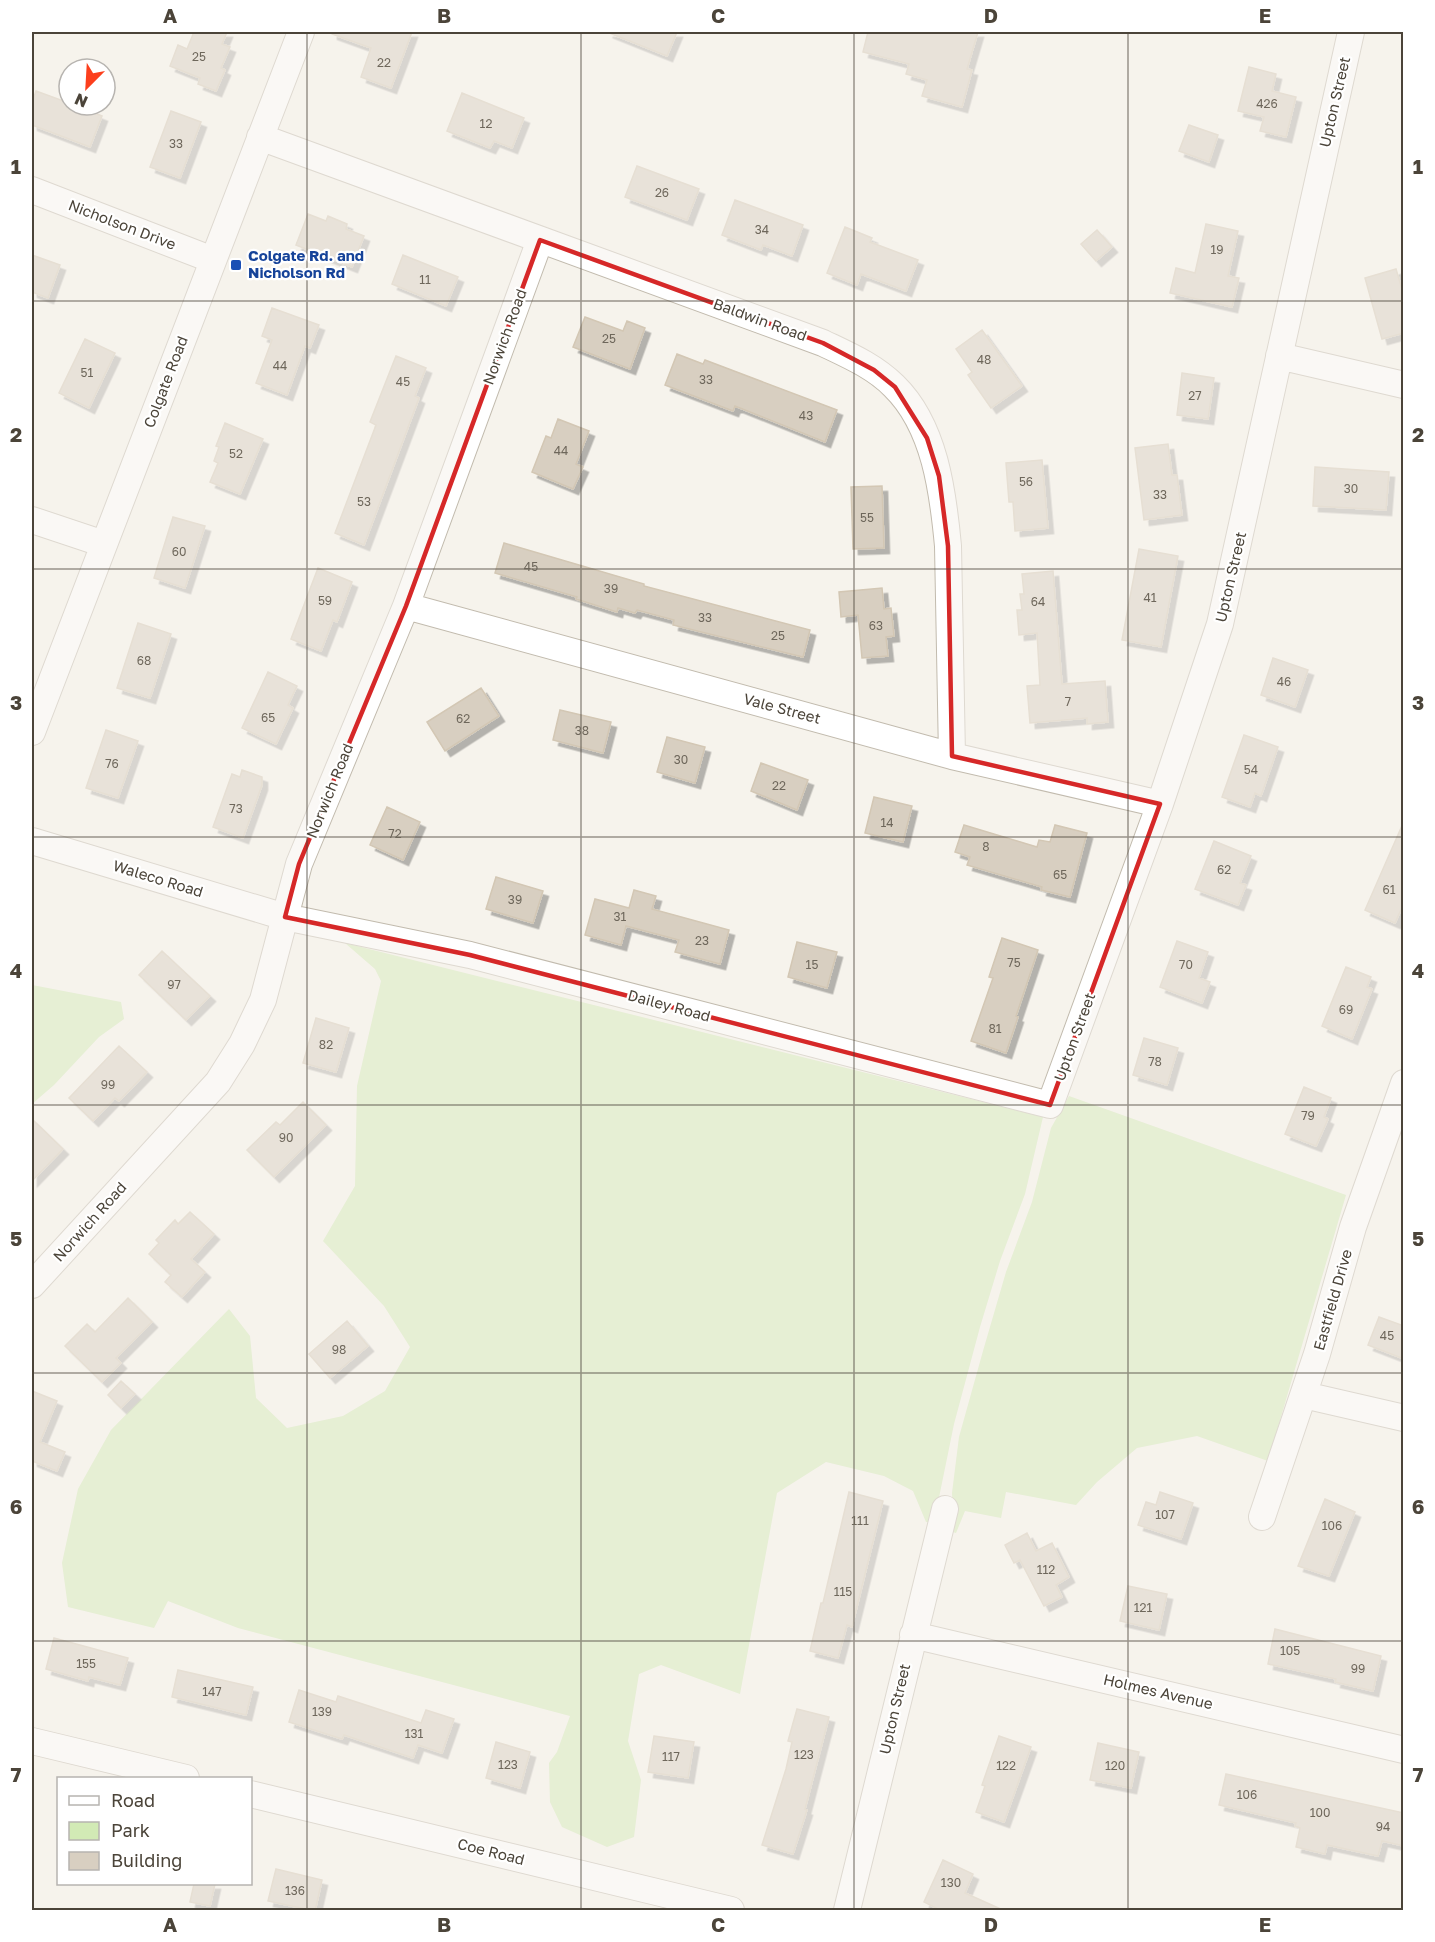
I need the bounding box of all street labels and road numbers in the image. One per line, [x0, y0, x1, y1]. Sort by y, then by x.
street label: Upton Street [1315, 55, 1353, 149]
street label: Nicholson Drive [66, 195, 179, 253]
street label: Norwich Road [478, 286, 530, 387]
street label: Baldwin Road [711, 294, 810, 344]
street label: Colgate Road [139, 333, 191, 430]
street label: Upton Street [1211, 530, 1249, 624]
street label: Vale Street [742, 689, 823, 727]
street label: Norwich Road [302, 741, 356, 841]
street label: Waleco Road [111, 856, 206, 900]
street label: Dailey Road [626, 985, 713, 1025]
street label: Upton Street [1050, 990, 1098, 1083]
street label: Norwich Road [49, 1178, 130, 1265]
street label: Eastfield Drive [1309, 1247, 1355, 1352]
street label: Upton Street [875, 1662, 913, 1756]
street label: Holmes Avenue [1102, 1670, 1215, 1712]
street label: Coe Road [456, 1834, 527, 1868]

